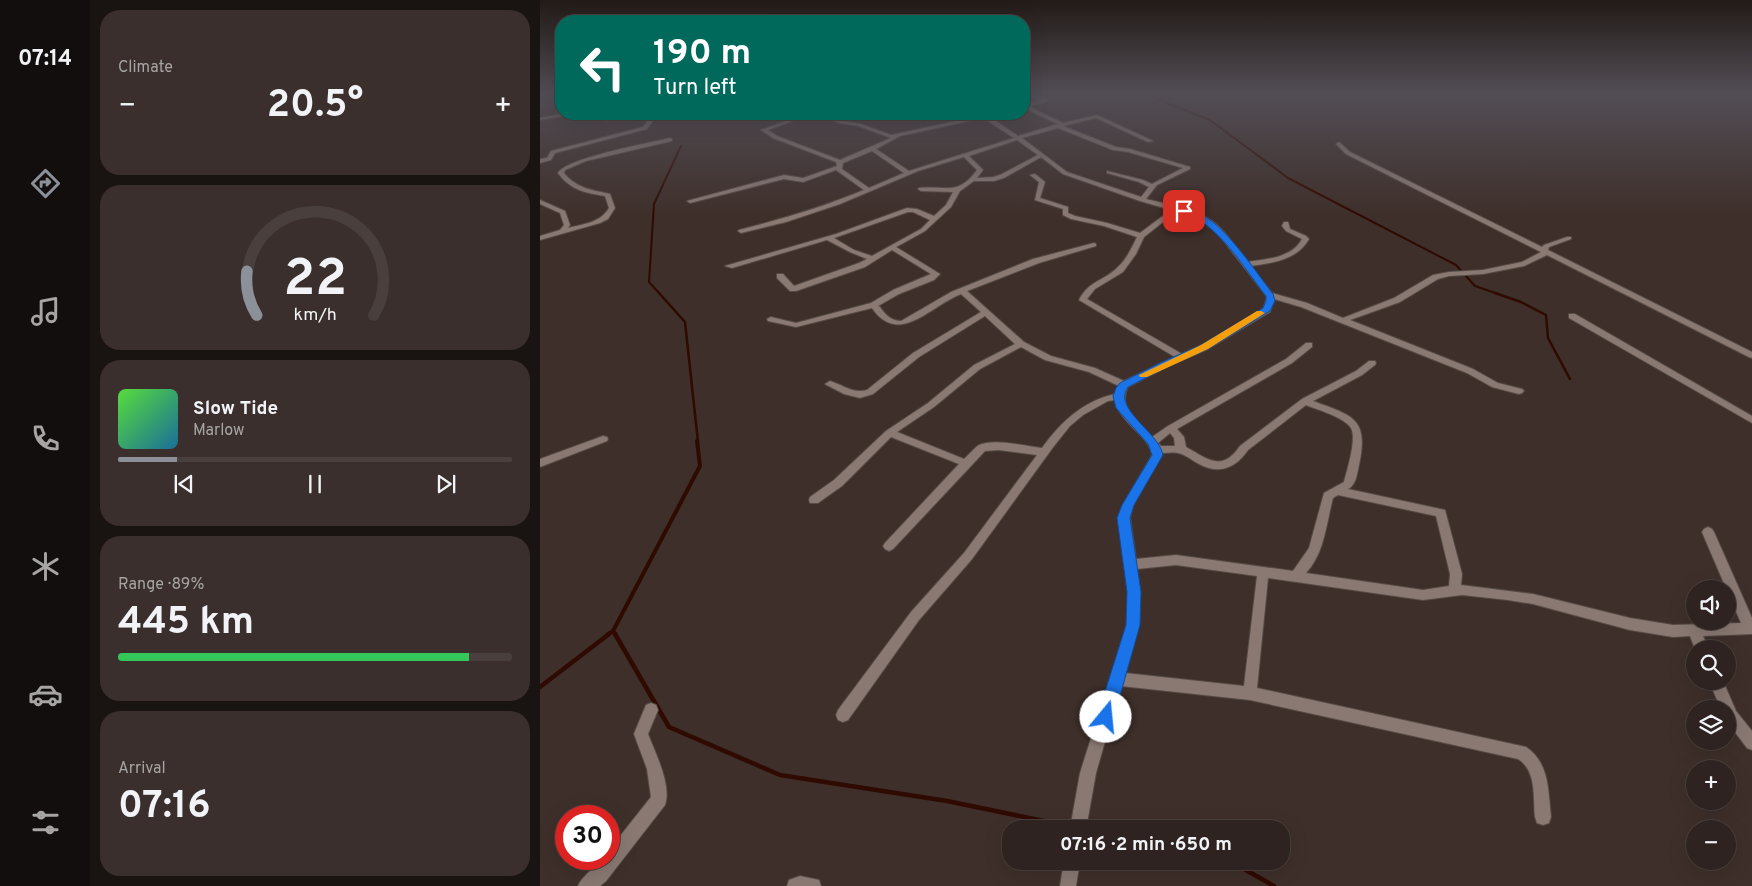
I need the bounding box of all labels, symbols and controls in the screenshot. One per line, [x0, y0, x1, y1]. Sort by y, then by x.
text: 190 m [653, 32, 751, 76]
icon: left [570, 35, 635, 100]
text: 07:14 [18, 46, 72, 73]
text: Climate [118, 58, 173, 78]
text: Turn left [653, 75, 736, 102]
text: 20.5° [267, 82, 363, 131]
text: − [118, 89, 136, 125]
text: + [494, 89, 512, 125]
icon: directions [28, 166, 63, 201]
pin [1163, 190, 1205, 232]
icon: arrive [1170, 197, 1198, 225]
text: 22 [283, 248, 347, 314]
icon: music [28, 294, 63, 329]
text: km/h [293, 304, 337, 327]
text: Slow Tide [193, 397, 278, 421]
icon: phone [28, 421, 63, 456]
text: Marlow [193, 421, 245, 441]
icon: previous [170, 470, 198, 498]
icon: pause [301, 470, 329, 498]
icon: next [432, 470, 460, 498]
icon: climate [28, 549, 63, 584]
text: Range · 89% [118, 575, 204, 595]
map controls [1686, 580, 1736, 870]
button: sound [1686, 580, 1736, 630]
text: 445 km [118, 599, 254, 648]
button: search [1686, 640, 1736, 690]
icon: car [28, 677, 63, 712]
position arrow [1079, 690, 1131, 742]
button: layers [1686, 700, 1736, 750]
text: Arrival [118, 759, 166, 779]
button: + [1686, 760, 1736, 810]
text: 07:16 [118, 783, 211, 832]
icon: filters [28, 805, 63, 840]
speed limit sign: 30 [555, 805, 620, 870]
button: − [1686, 820, 1736, 870]
text: 07:16 · 2 min · 650 m [1060, 833, 1232, 857]

